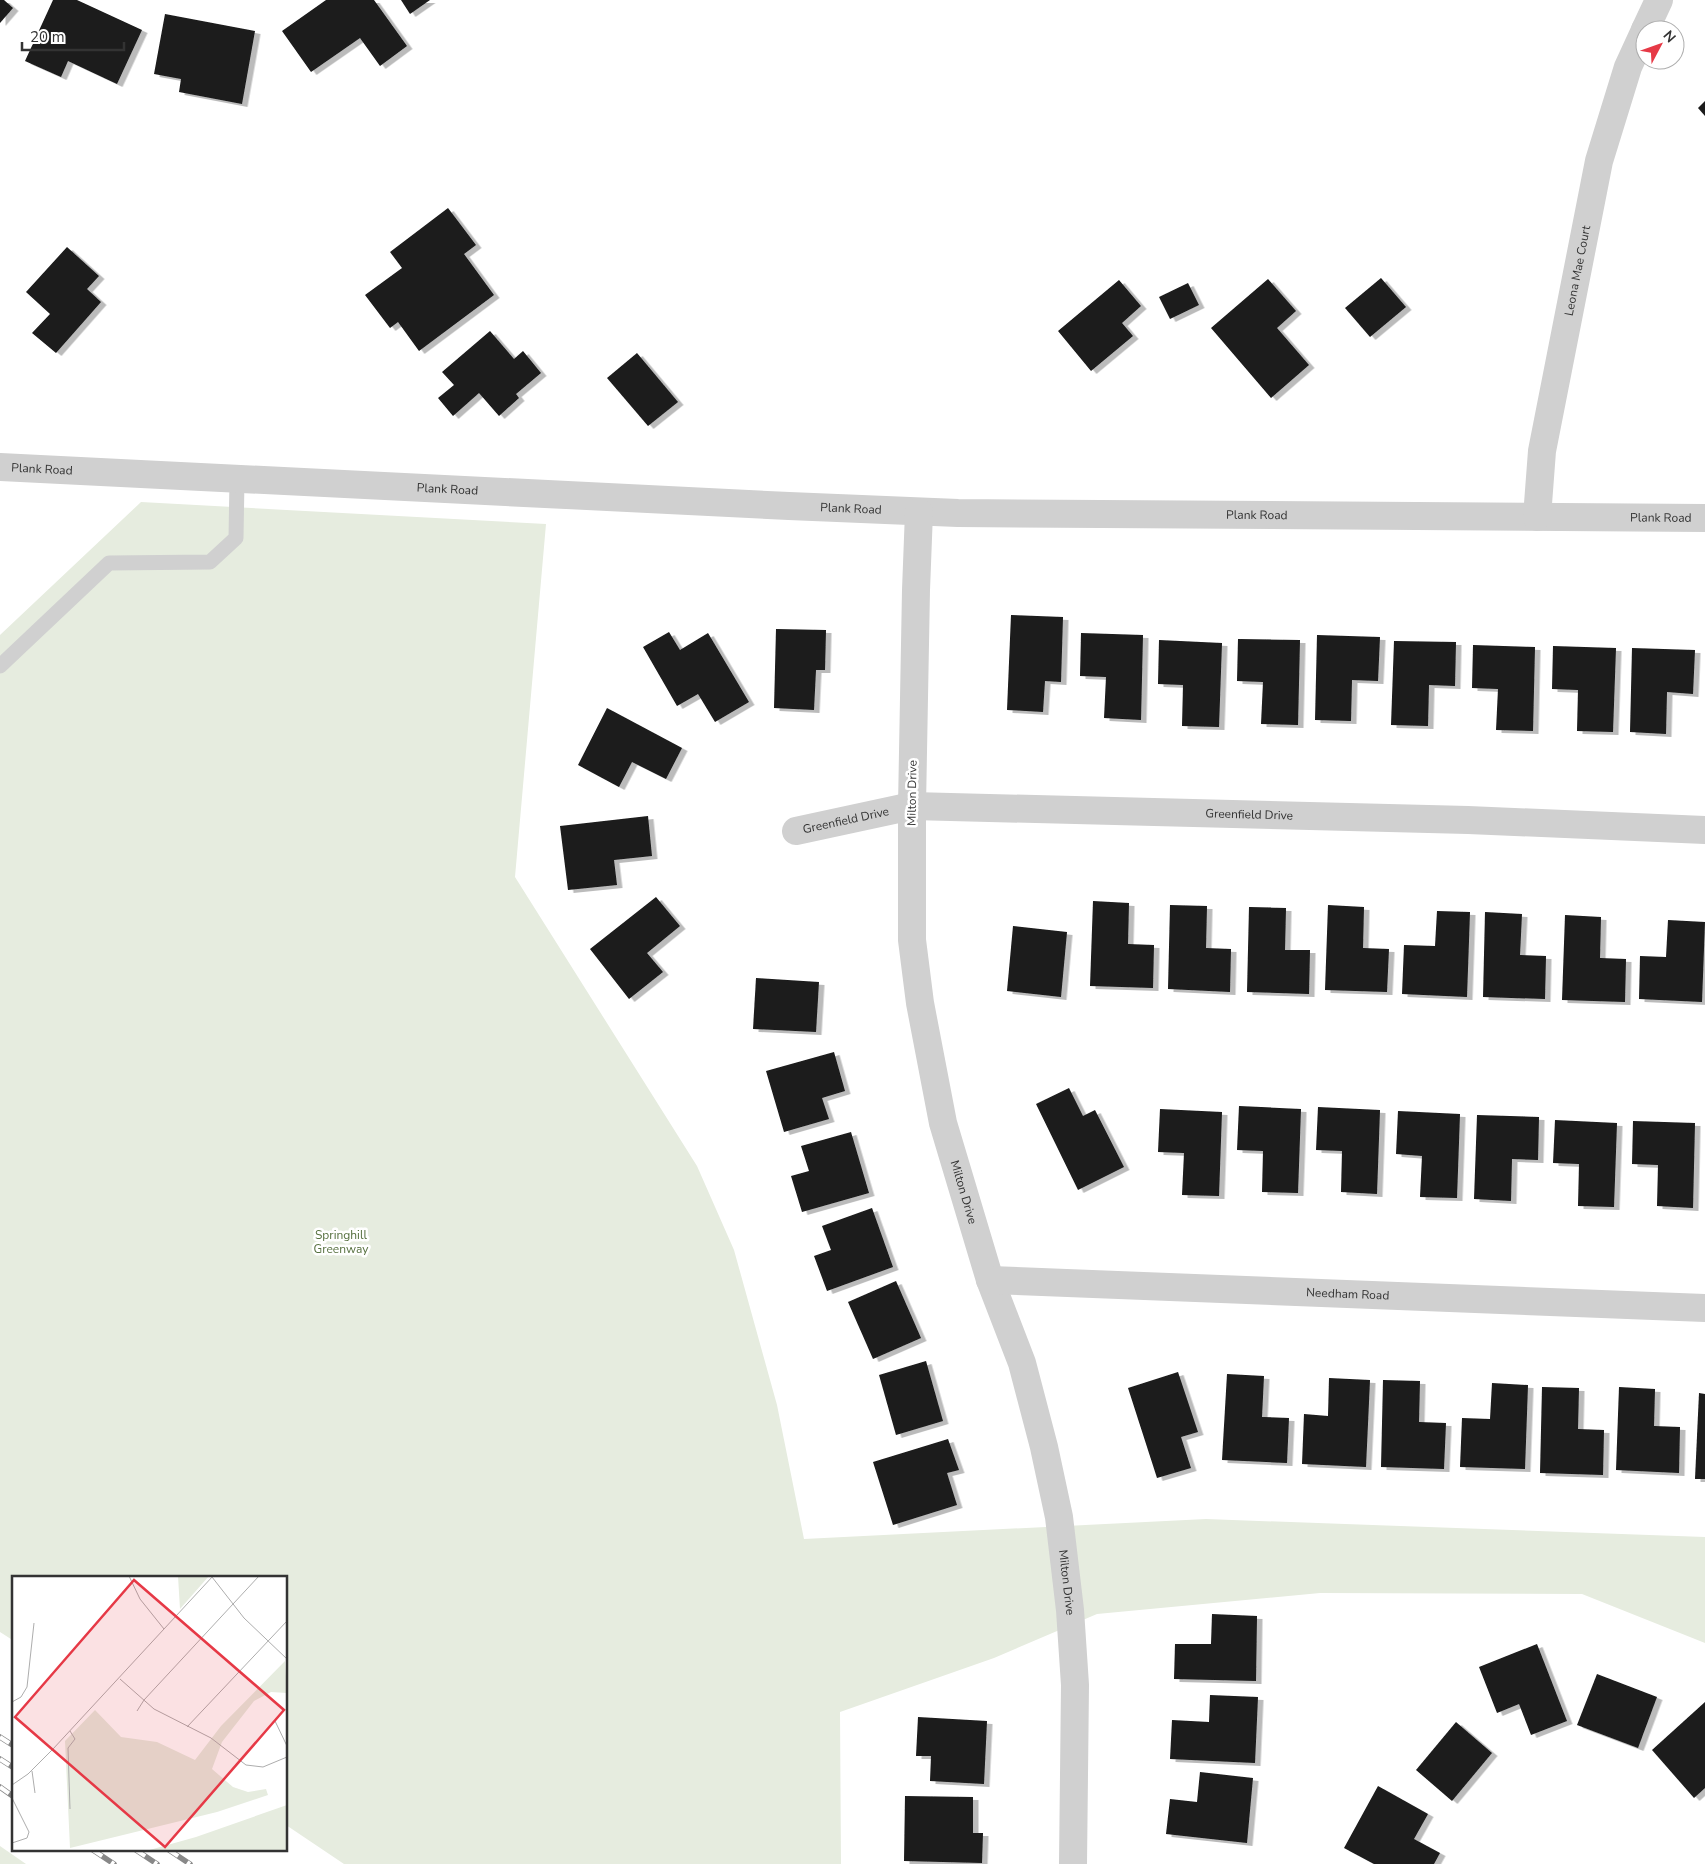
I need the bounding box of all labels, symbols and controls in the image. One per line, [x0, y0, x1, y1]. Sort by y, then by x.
scale bar [22, 20, 125, 52]
north arrow [1635, 20, 1685, 70]
text: 20 m [30, 27, 65, 47]
text: N [1659, 27, 1680, 47]
street label: Leona Mae Court [1561, 223, 1594, 317]
street label: Plank Road [11, 460, 73, 479]
street label: Plank Road [416, 480, 479, 499]
street label: Plank Road [820, 499, 882, 518]
street label: Plank Road [1226, 507, 1288, 523]
street label: Plank Road [1630, 509, 1692, 526]
street label: Milton Drive [903, 760, 921, 826]
street label: Greenfield Drive [801, 803, 890, 837]
street label: Greenfield Drive [1205, 805, 1293, 824]
street label: Milton Drive [947, 1158, 981, 1226]
park label: Springhill Greenway [314, 1227, 369, 1257]
street label: Needham Road [1306, 1284, 1390, 1304]
street label: Milton Drive [1055, 1549, 1078, 1616]
inset map [12, 1576, 288, 1852]

